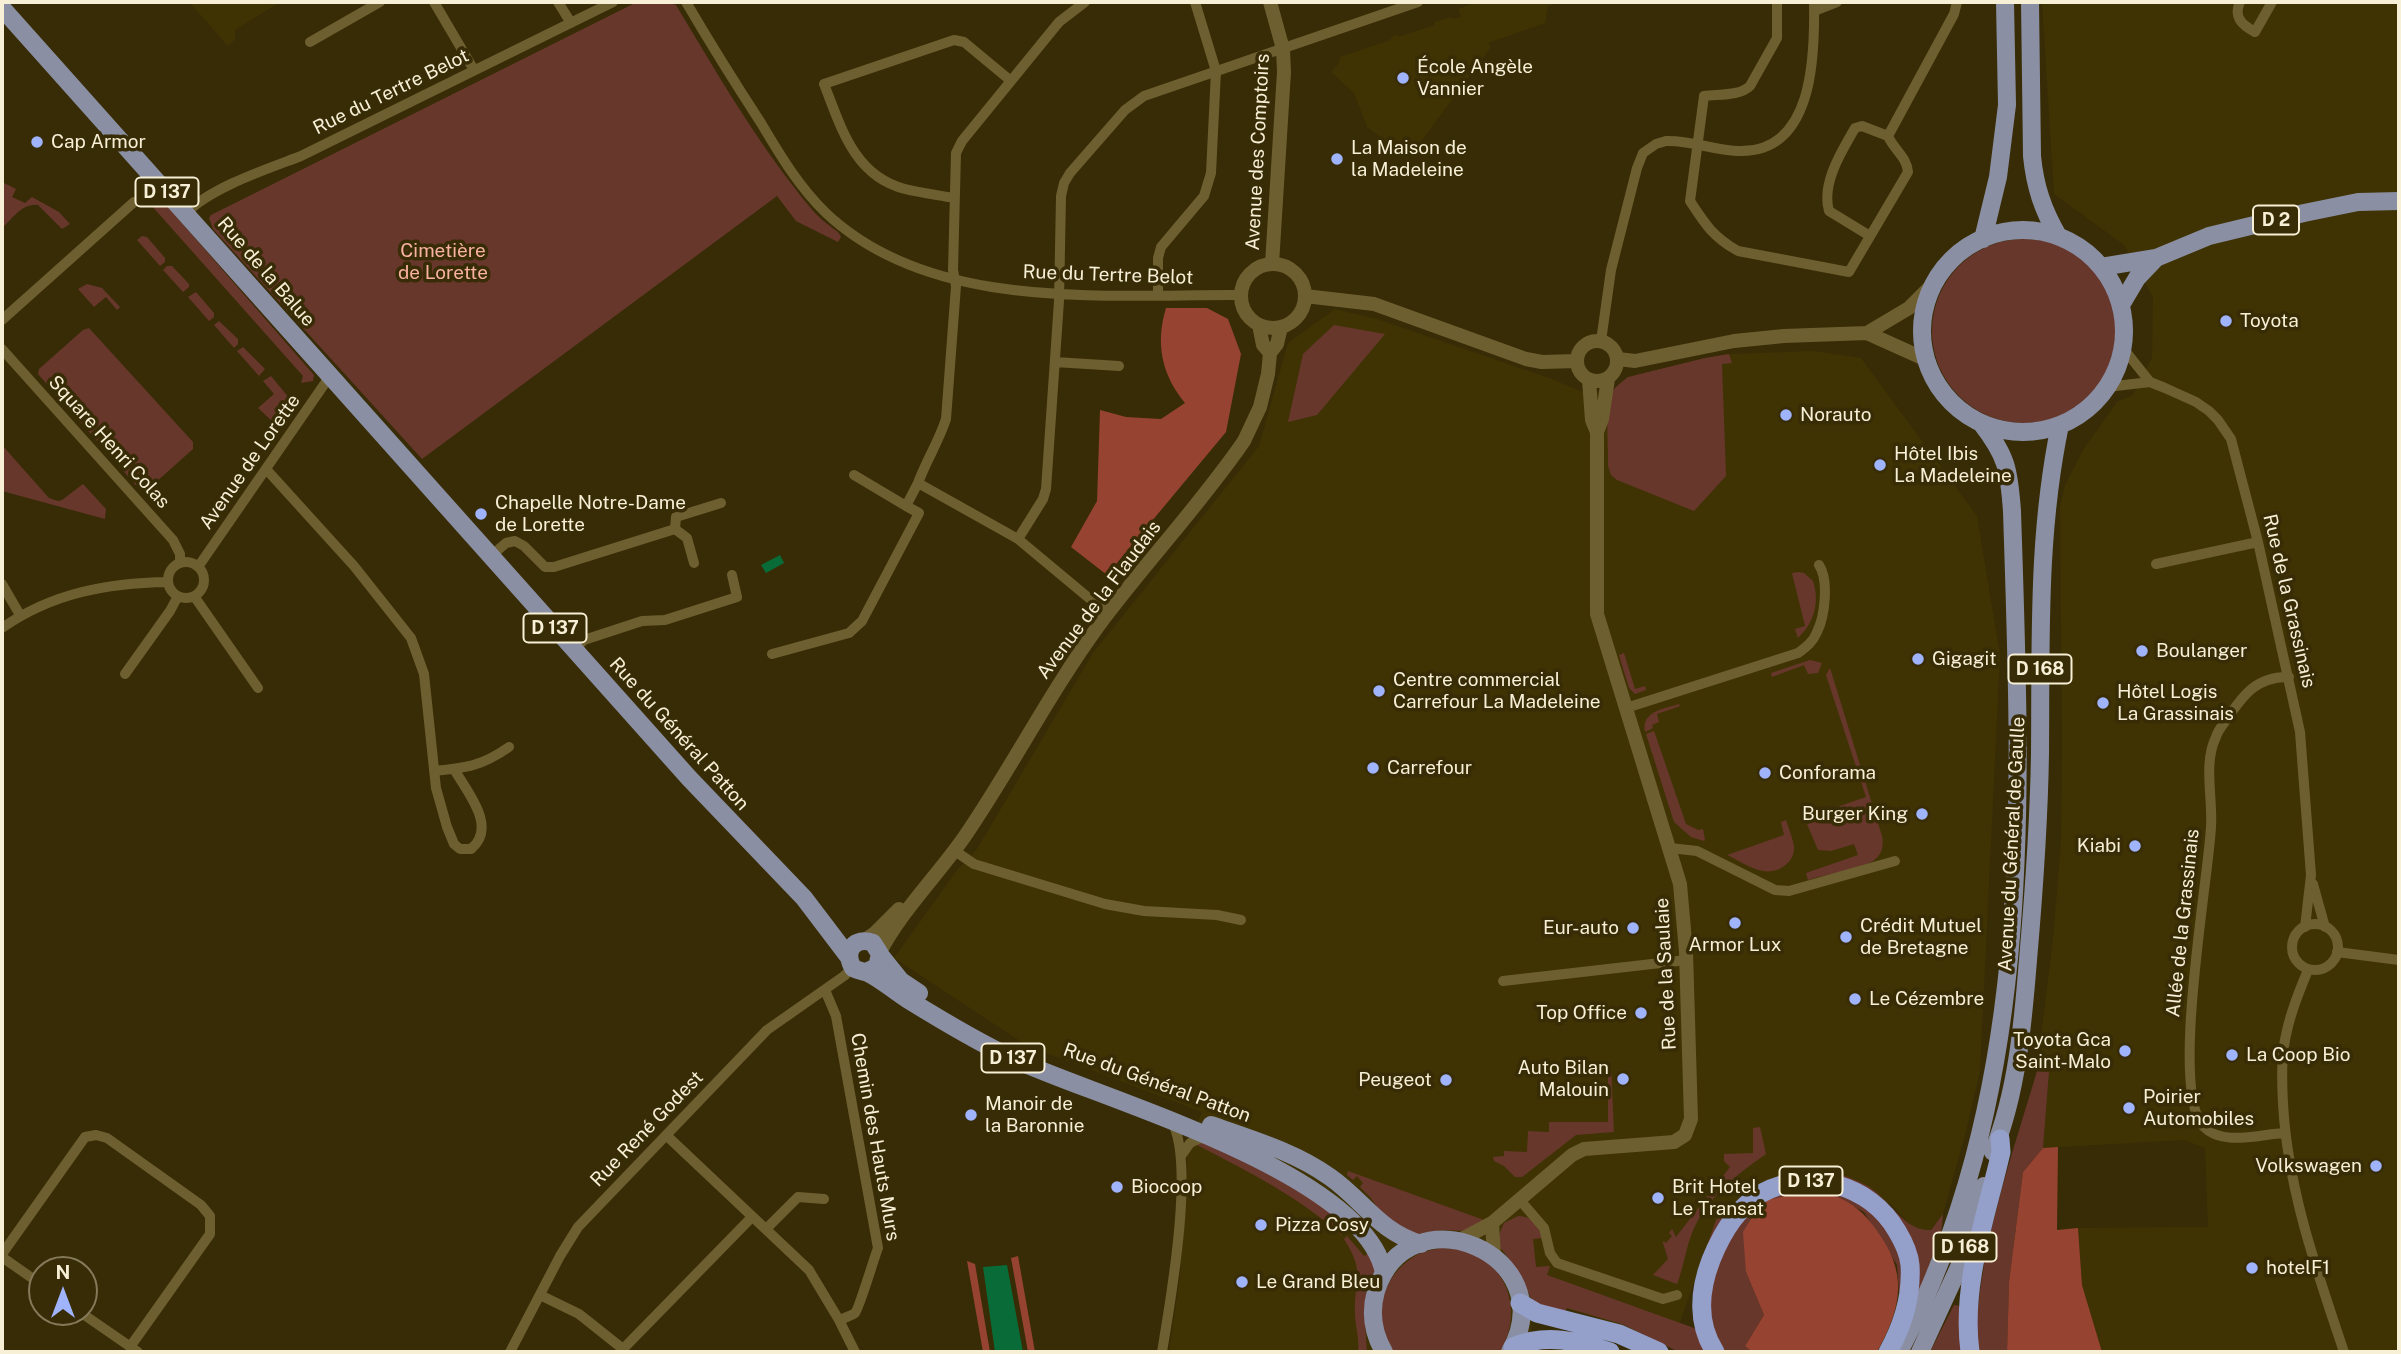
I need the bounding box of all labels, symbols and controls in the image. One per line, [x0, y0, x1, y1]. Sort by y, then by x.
street label: Rue du Tertre Belot [309, 44, 473, 140]
street label: Avenue des Comptoirs [1241, 53, 1275, 251]
place label: École Angèle Vannier [1417, 56, 1533, 100]
marker: École Angèle Vannier [1395, 70, 1411, 86]
place label: Cap Armor [51, 131, 146, 153]
marker: Cap Armor [29, 134, 45, 150]
place label: La Maison de la Madeleine [1351, 137, 1467, 181]
marker: La Maison de la Madeleine [1329, 151, 1345, 167]
road number: D 137 [136, 177, 198, 206]
road number: D 2 [2253, 205, 2299, 234]
street label: Rue de la Balue [212, 213, 320, 331]
park label: Cimetière de Lorette [398, 240, 488, 284]
street label: Rue du Tertre Belot [1022, 261, 1194, 289]
place label: Toyota [2240, 310, 2299, 332]
marker: Toyota [2218, 313, 2234, 329]
street label: Square Henri Colas [43, 371, 175, 513]
street label: Avenue de Lorette [195, 390, 305, 534]
place label: Norauto [1800, 404, 1871, 426]
marker: Norauto [1778, 407, 1794, 423]
place label: Hôtel Ibis La Madeleine [1894, 443, 2012, 487]
marker: Hôtel Ibis La Madeleine [1872, 457, 1888, 473]
place label: Chapelle Notre-Dame de Lorette [495, 492, 686, 536]
marker: Chapelle Notre-Dame de Lorette [473, 506, 489, 522]
street label: Rue de la Grassinais [2258, 512, 2320, 690]
street label: Avenue de la Flaudais [1032, 516, 1166, 684]
road number: D 137 [524, 614, 586, 642]
place label: Boulanger [2156, 640, 2248, 662]
marker: Boulanger [2134, 643, 2150, 659]
place label: Gigagit [1932, 648, 1997, 670]
marker: Gigagit [1910, 651, 1926, 667]
street label: Rue du Général Patton [604, 653, 754, 815]
road number: D 168 [2008, 654, 2072, 684]
place label: Centre commercial Carrefour La Madeleine [1393, 669, 1601, 713]
place label: Hôtel Logis La Grassinais [2117, 681, 2234, 725]
marker: Centre commercial Carrefour La Madeleine [1371, 683, 1387, 699]
marker: Hôtel Logis La Grassinais [2095, 695, 2111, 711]
street label: Avenue du Général de Gaulle [1994, 716, 2030, 972]
place label: Carrefour [1387, 757, 1472, 779]
marker: Carrefour [1365, 760, 1381, 776]
place label: Conforama [1779, 762, 1876, 784]
marker: Conforama [1757, 765, 1773, 781]
place label: Burger King [1802, 803, 1908, 825]
marker: Burger King [1914, 806, 1930, 822]
street label: Allée de la Grassinais [2162, 828, 2204, 1018]
place label: Kiabi [2077, 835, 2121, 857]
marker: Kiabi [2127, 838, 2143, 854]
street label: Rue de la Saulaie [1651, 897, 1681, 1051]
marker: Armor Lux [1727, 915, 1743, 931]
place label: Crédit Mutuel de Bretagne [1860, 915, 1982, 959]
place label: Eur-auto [1543, 917, 1619, 939]
marker: Eur-auto [1625, 920, 1641, 936]
marker: Crédit Mutuel de Bretagne [1838, 929, 1854, 945]
place label: Armor Lux [1689, 934, 1781, 956]
place label: Le Cézembre [1869, 988, 1984, 1010]
marker: Le Cézembre [1847, 991, 1863, 1007]
place label: Top Office [1536, 1002, 1627, 1024]
marker: Top Office [1633, 1005, 1649, 1021]
place label: Toyota Gca Saint-Malo [2013, 1029, 2111, 1073]
street label: Chemin des Hauts Murs [845, 1031, 905, 1243]
street label: Rue du Général Patton [1060, 1038, 1254, 1128]
marker: Toyota Gca Saint-Malo [2117, 1043, 2133, 1059]
road number: D 137 [982, 1044, 1044, 1072]
place label: La Coop Bio [2246, 1044, 2350, 1066]
marker: La Coop Bio [2224, 1047, 2240, 1063]
place label: Auto Bilan Malouin [1517, 1057, 1609, 1101]
street label: Rue René Godest [586, 1066, 708, 1192]
place label: Peugeot [1358, 1069, 1432, 1091]
marker: Auto Bilan Malouin [1615, 1071, 1631, 1087]
marker: Peugeot [1438, 1072, 1454, 1088]
place label: Poirier Automobiles [2143, 1086, 2254, 1130]
place label: Manoir de la Baronnie [985, 1093, 1084, 1137]
marker: Poirier Automobiles [2121, 1100, 2137, 1116]
marker: Manoir de la Baronnie [963, 1107, 979, 1123]
place label: Volkswagen [2255, 1155, 2362, 1177]
marker: Volkswagen [2368, 1158, 2384, 1174]
road number: D 137 [1780, 1166, 1842, 1196]
place label: Biocoop [1131, 1176, 1202, 1198]
place label: Brit Hotel Le Transat [1672, 1176, 1764, 1220]
marker: Biocoop [1109, 1179, 1125, 1195]
marker: Brit Hotel Le Transat [1650, 1190, 1666, 1206]
place label: Pizza Cosy [1275, 1214, 1369, 1236]
marker: Pizza Cosy [1253, 1217, 1269, 1233]
road number: D 168 [1934, 1232, 1996, 1262]
north arrow [28, 1256, 98, 1326]
place label: hotelF1 [2266, 1257, 2330, 1279]
marker: hotelF1 [2244, 1260, 2260, 1276]
text: N [56, 1261, 70, 1283]
place label: Le Grand Bleu [1256, 1271, 1380, 1293]
marker: Le Grand Bleu [1234, 1274, 1250, 1290]

